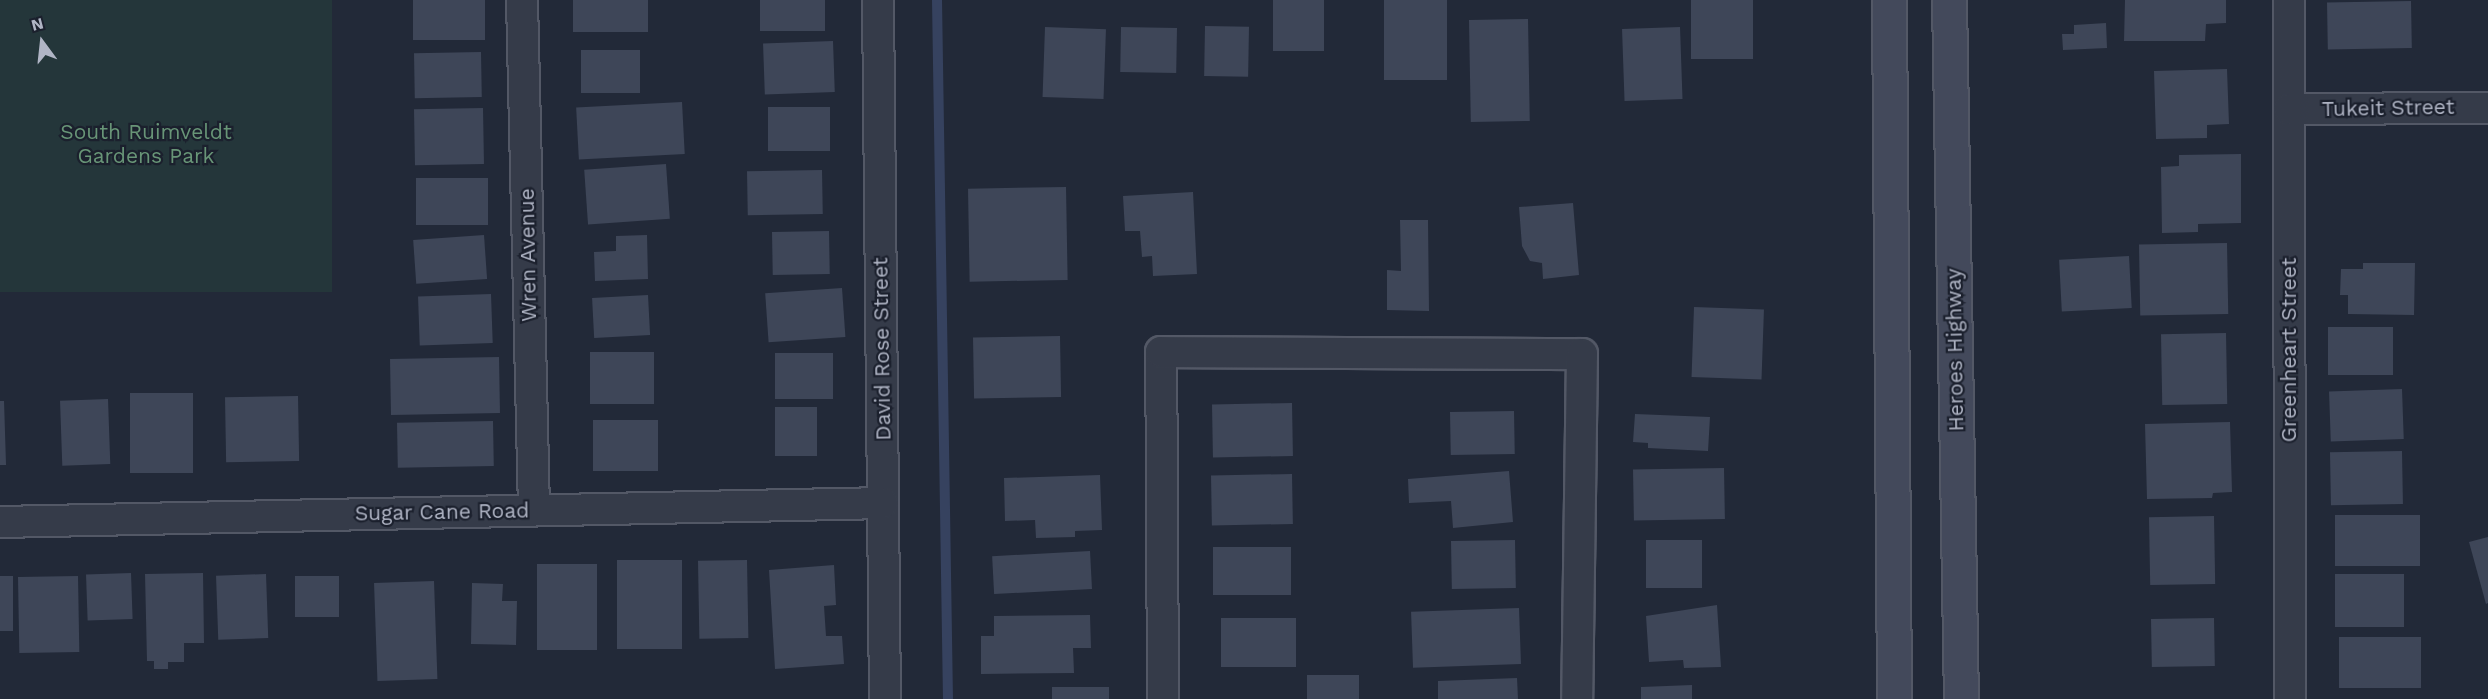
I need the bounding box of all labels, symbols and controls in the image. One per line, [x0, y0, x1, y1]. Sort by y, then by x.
north arrow [12, 12, 72, 72]
text: N [29, 13, 45, 35]
street label: Tukeit Street [2321, 94, 2455, 122]
park label: South Ruimveldt Gardens Park [60, 119, 232, 169]
street label: Wren Avenue [514, 188, 542, 322]
street label: David Rose Street [868, 257, 896, 441]
street label: Greenheart Street [2276, 258, 2302, 442]
street label: Heroes Highway [1941, 268, 1969, 432]
street label: Sugar Cane Road [354, 498, 530, 526]

